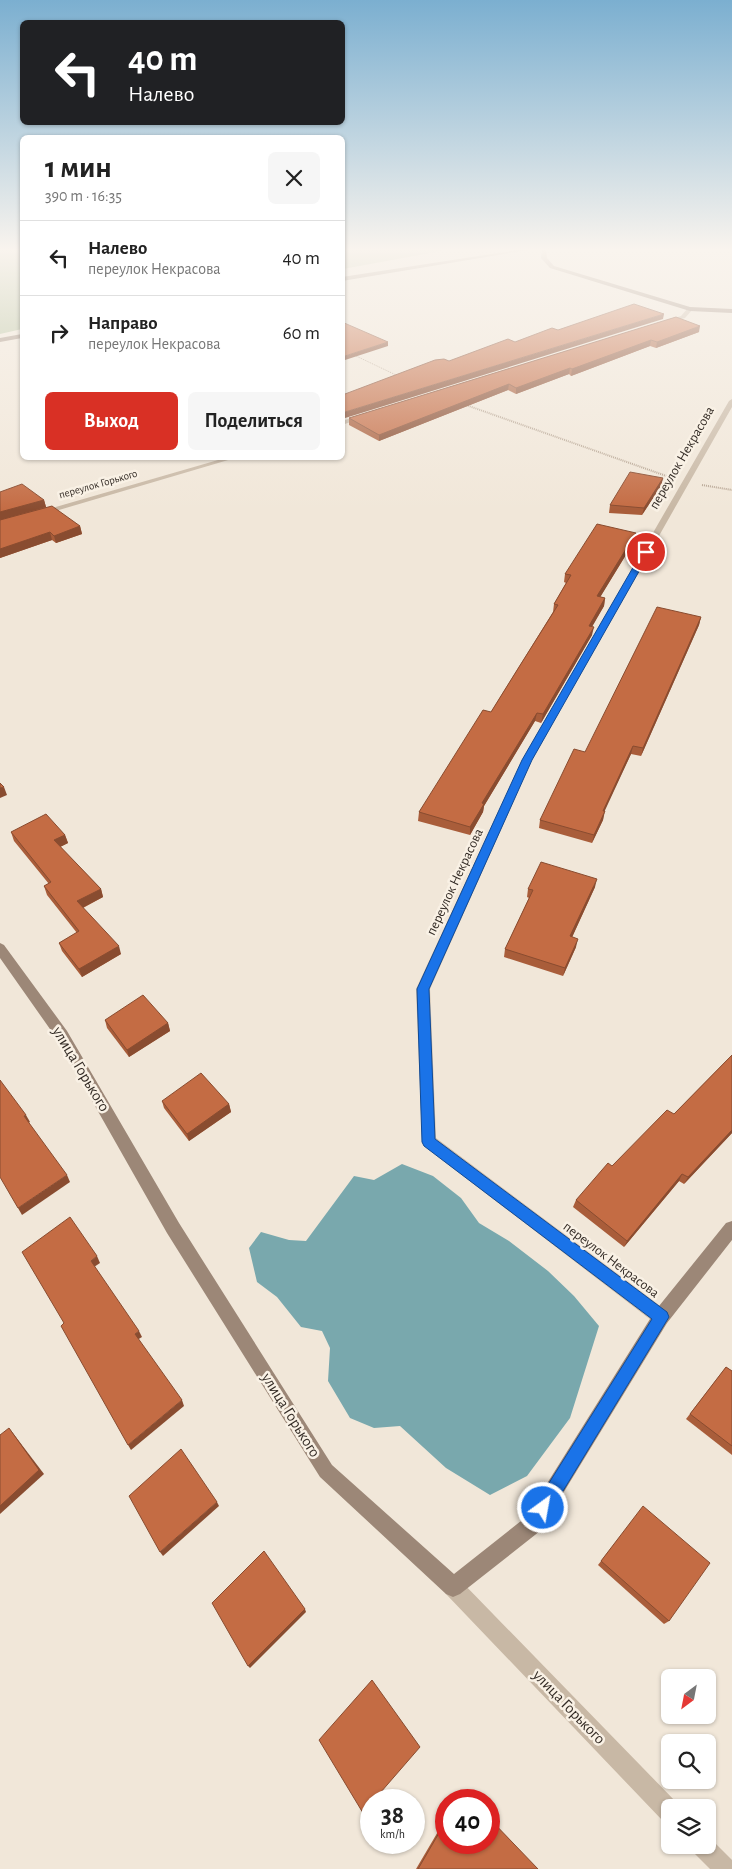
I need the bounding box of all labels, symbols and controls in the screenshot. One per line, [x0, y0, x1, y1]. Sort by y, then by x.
icon: left [45, 40, 110, 105]
text: 40 m [128, 42, 197, 77]
text: Налево [128, 83, 194, 105]
button: close [268, 152, 320, 204]
text: 1 мин [45, 153, 112, 183]
text: 390 m · 16:35 [45, 188, 122, 204]
text: Налево [88, 239, 147, 258]
icon: left [45, 244, 73, 272]
text: 40 m [282, 249, 320, 268]
text: переулок Некрасова [88, 261, 221, 277]
text: Направо [88, 314, 158, 333]
icon: right [45, 319, 73, 347]
text: 60 m [283, 324, 320, 343]
text: переулок Некрасова [88, 336, 221, 352]
button: Выход [45, 392, 178, 450]
button: Поделиться [188, 392, 320, 450]
street label: переулок Некрасова [647, 404, 717, 512]
street label: переулок Горького [57, 468, 139, 500]
pin [625, 531, 667, 573]
icon: arrive [632, 538, 660, 566]
street label: переулок Некрасова [424, 826, 486, 938]
street label: улица Горького [48, 1023, 113, 1115]
street label: переулок Некрасова [560, 1219, 662, 1301]
street label: улица Горького [257, 1369, 323, 1461]
position arrow [516, 1481, 568, 1533]
street label: улица Горького [528, 1666, 608, 1748]
north arrow [661, 1669, 716, 1724]
map controls [661, 1669, 716, 1854]
button: search [661, 1734, 716, 1789]
speed limit sign: 40 [435, 1789, 500, 1854]
button: layers [661, 1799, 716, 1854]
text: 38 [381, 1803, 404, 1828]
text: km/h [380, 1828, 405, 1840]

